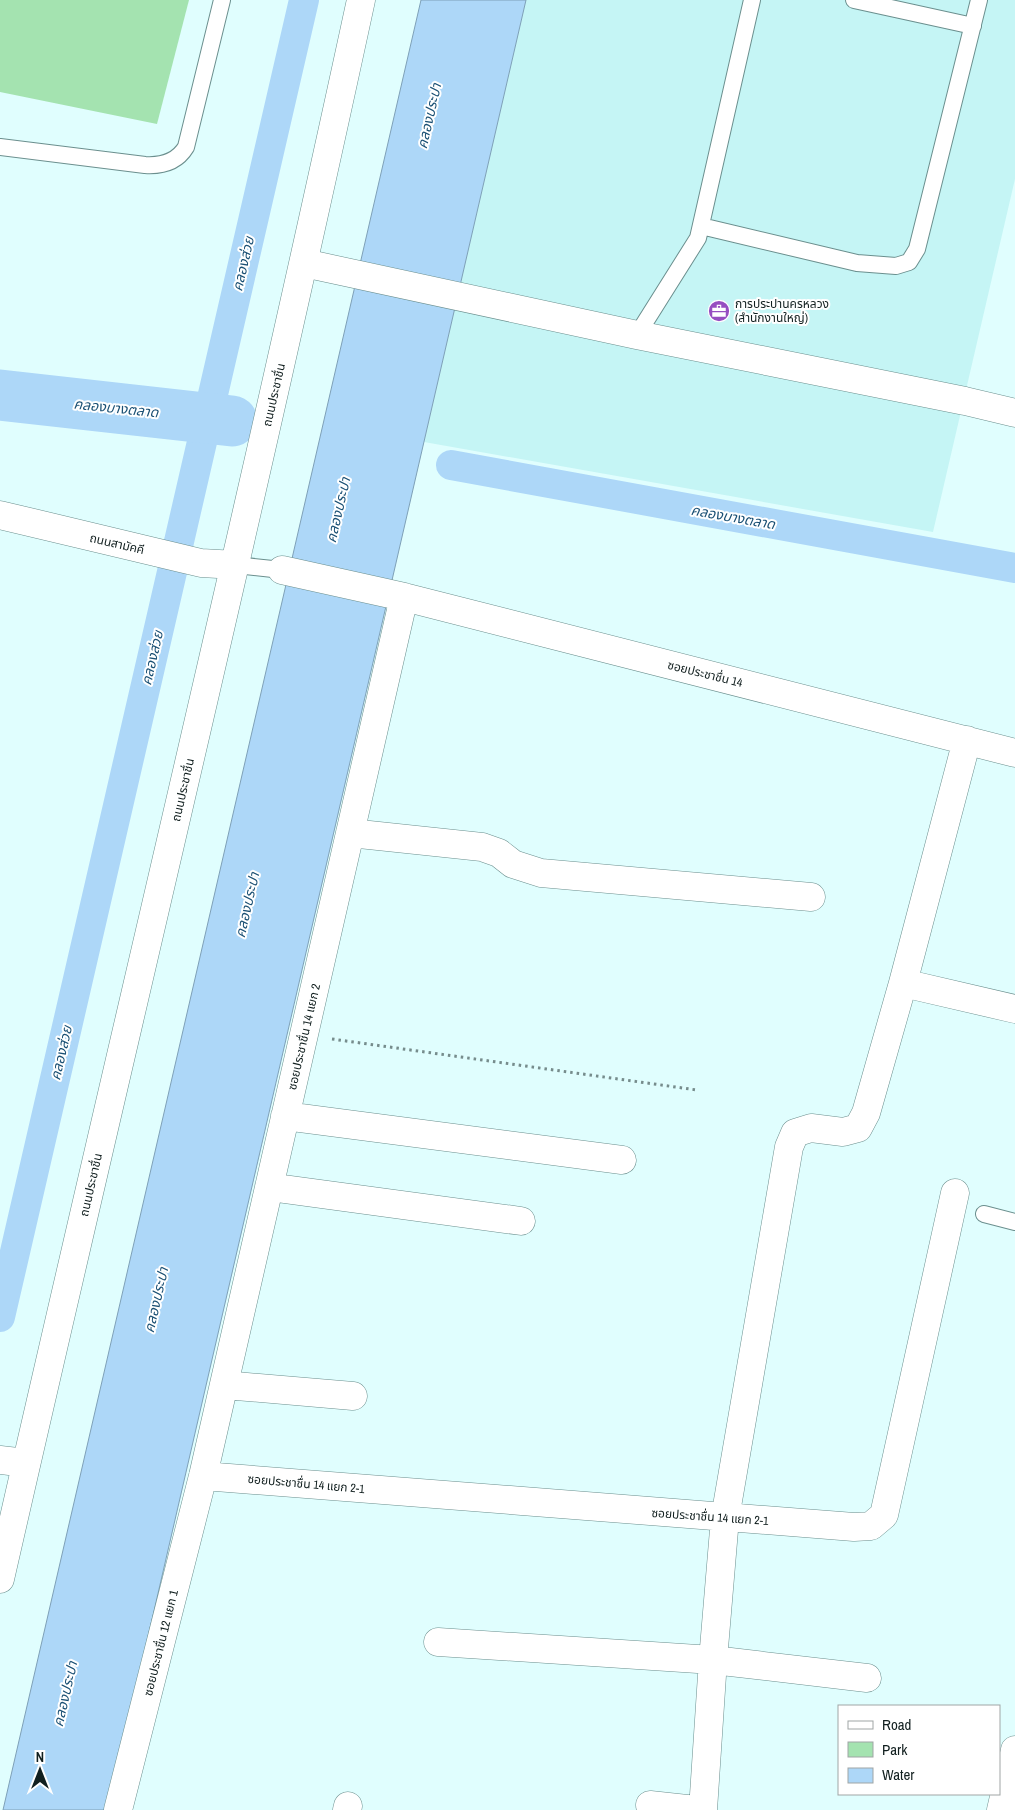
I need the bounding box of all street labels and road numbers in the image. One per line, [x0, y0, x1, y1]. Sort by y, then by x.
street label: ถนนประชาชื่น [258, 362, 289, 428]
street label: ถนนสามัคคี [88, 530, 146, 558]
street label: ซอยประชาชื่น 14 [666, 656, 745, 691]
street label: ถนนประชาชื่น [167, 757, 198, 823]
street label: ซอยประชาชื่น 14 แยก 2 [283, 982, 324, 1092]
street label: ถนนประชาชื่น [75, 1152, 106, 1218]
street label: ซอยประชาชื่น 14 แยก 2-1 [247, 1470, 366, 1497]
street label: ซอยประชาชื่น 14 แยก 2-1 [651, 1504, 770, 1529]
street label: ซอยประชาชื่น 12 แยก 1 [139, 1588, 182, 1698]

